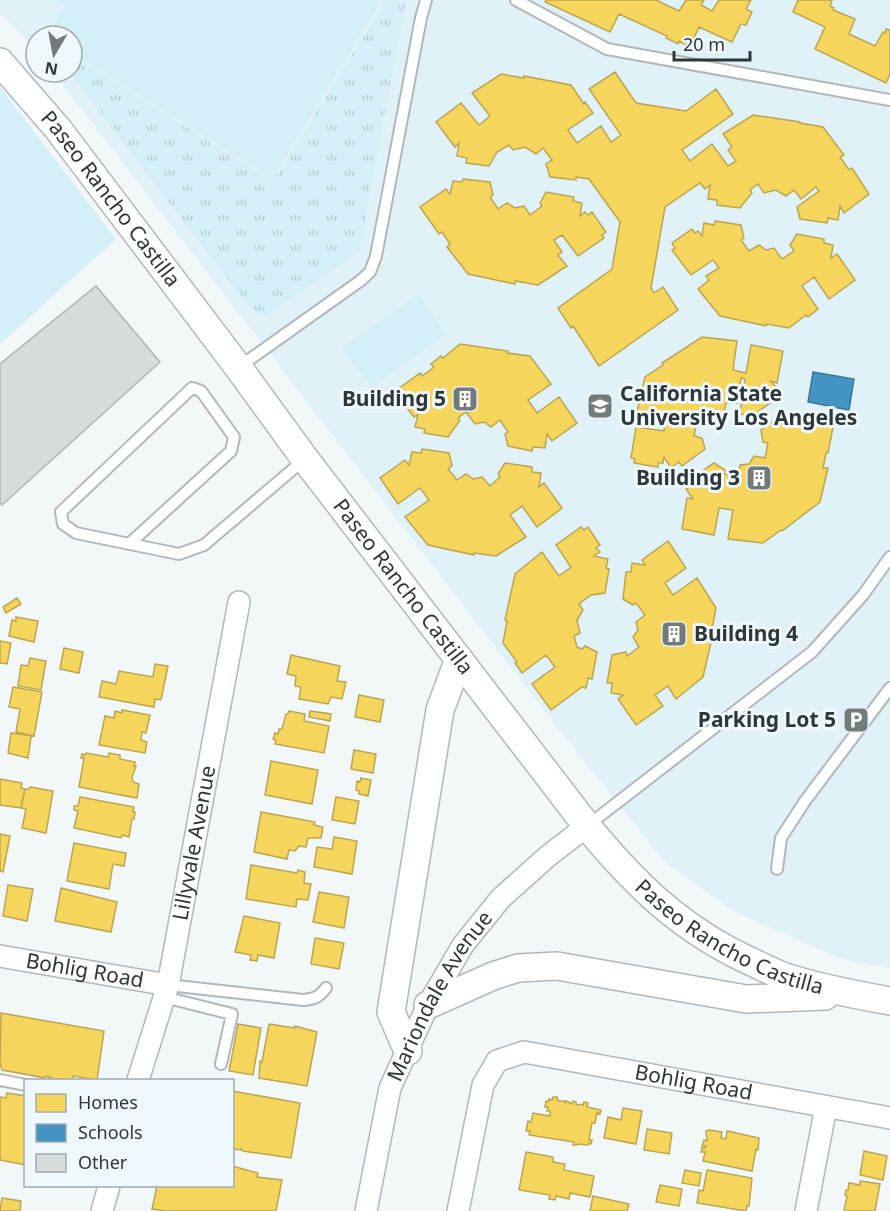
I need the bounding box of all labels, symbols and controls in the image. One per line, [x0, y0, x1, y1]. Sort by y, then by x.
north arrow [24, 24, 84, 84]
scale bar [674, 24, 750, 62]
text: 20 m [683, 32, 725, 56]
text: N [43, 57, 60, 81]
street label: Paseo Rancho Castilla [35, 104, 187, 292]
place label: California State University Los Angeles [620, 379, 857, 431]
place label: Building 5 [342, 384, 446, 412]
building icon: Building 5 [450, 384, 480, 414]
school or university icon: California State University Los Angeles [585, 391, 615, 421]
place label: Building 3 [636, 463, 740, 491]
building icon: Building 3 [744, 463, 774, 493]
street label: Paseo Rancho Castilla [328, 493, 480, 680]
building icon: Building 4 [659, 619, 689, 649]
place label: Building 4 [694, 619, 798, 647]
place label: Parking Lot 5 [698, 705, 836, 733]
parking icon: Parking Lot 5 [841, 705, 871, 735]
street label: Lillyvale Avenue [165, 763, 221, 923]
street label: Paseo Rancho Castilla [630, 872, 827, 1000]
street label: Mariondale Avenue [380, 905, 498, 1085]
street label: Bohlig Road [24, 946, 146, 994]
street label: Bohlig Road [633, 1057, 755, 1106]
legend [24, 1079, 234, 1187]
text: Homes [78, 1090, 138, 1114]
text: Schools [78, 1120, 143, 1144]
text: Other [78, 1150, 128, 1174]

